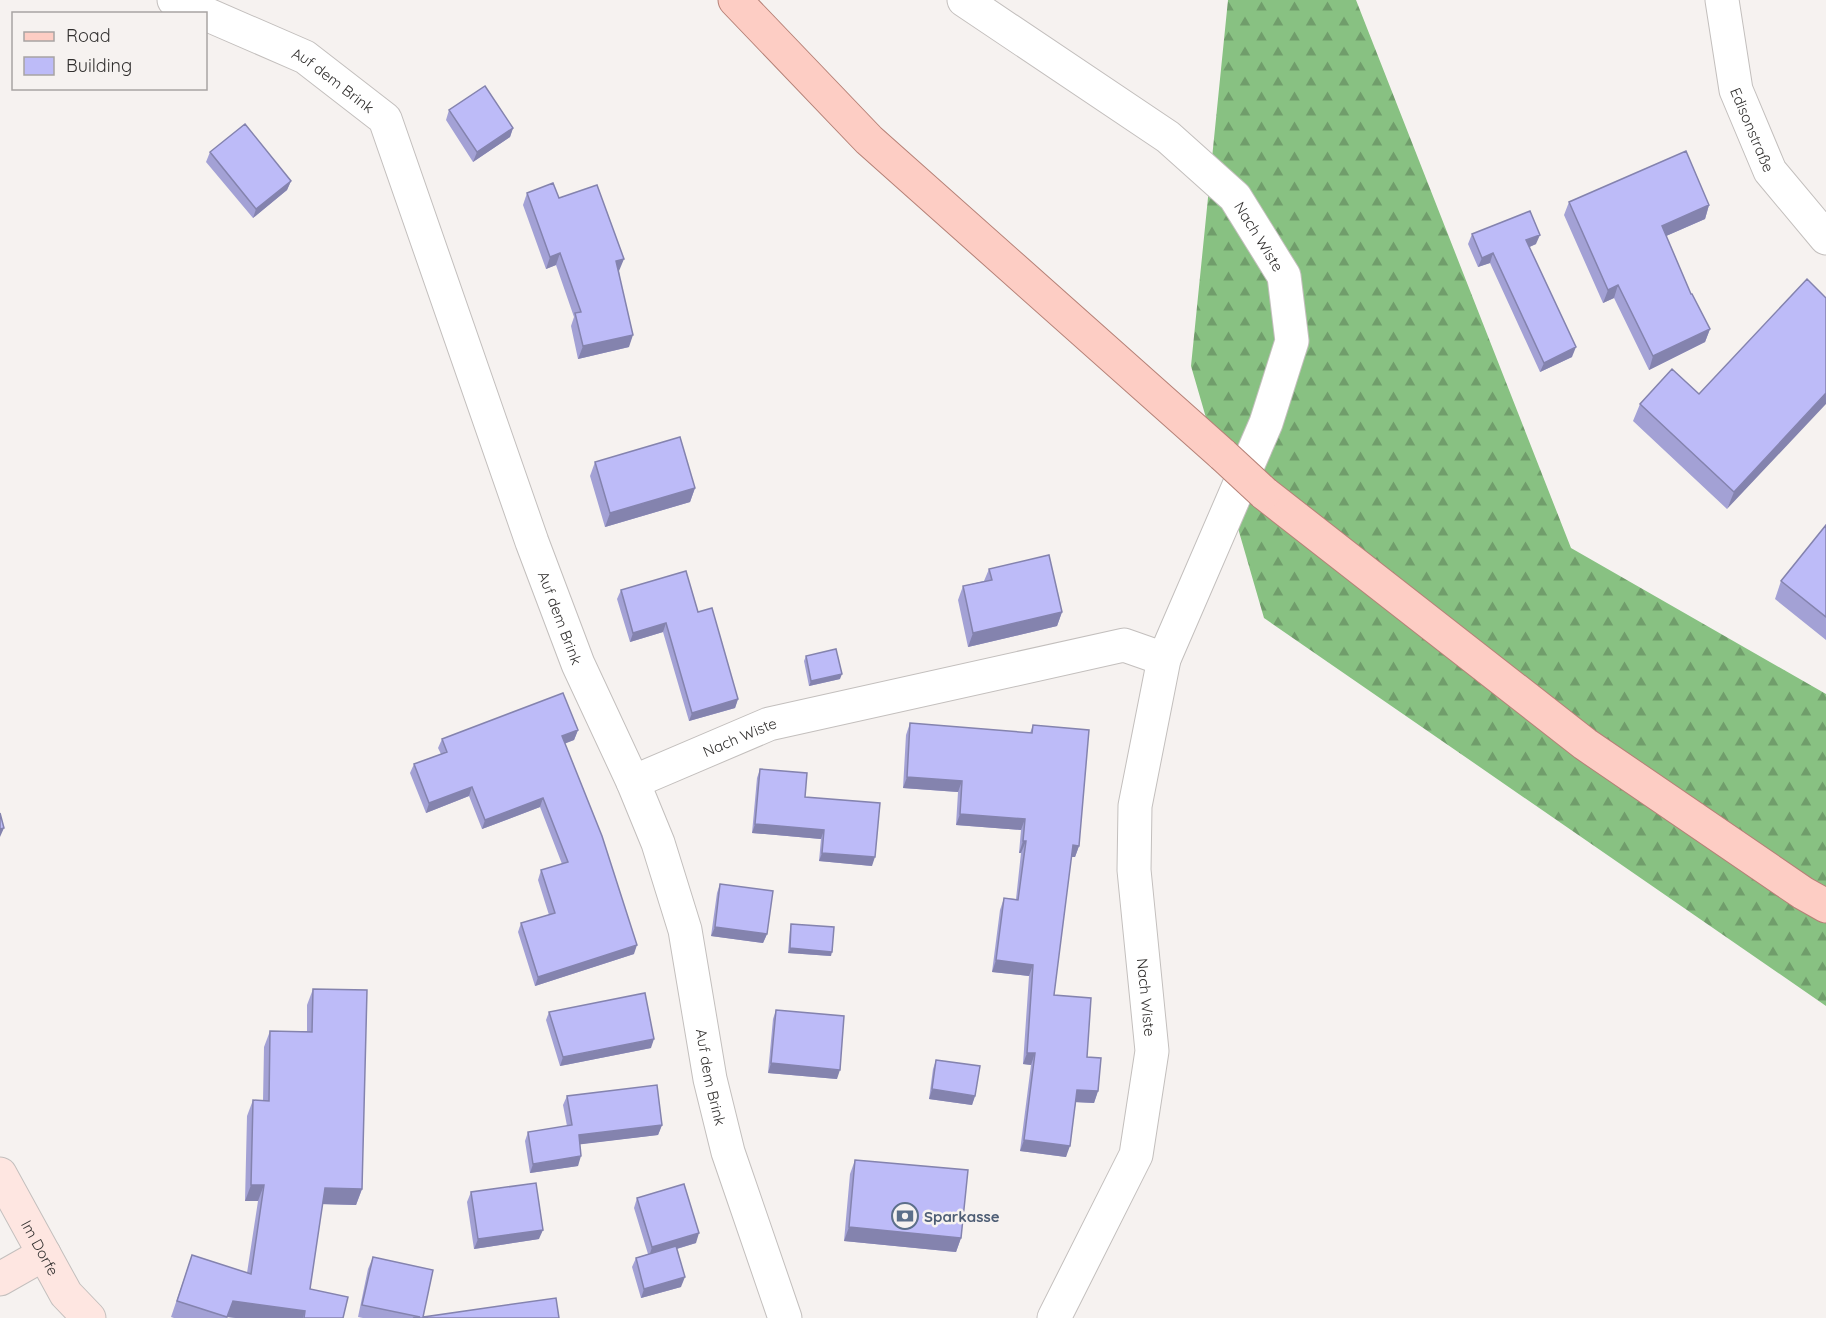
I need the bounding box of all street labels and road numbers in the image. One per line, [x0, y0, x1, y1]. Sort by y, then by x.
street label: Auf dem Brink [289, 43, 378, 117]
street label: Edisonstraße [1726, 84, 1779, 175]
street label: Nach Wiste [1231, 198, 1288, 275]
street label: Auf dem Brink [534, 568, 587, 667]
street label: Nach Wiste [700, 713, 778, 761]
street label: Nach Wiste [1133, 957, 1160, 1037]
street label: Auf dem Brink [692, 1027, 731, 1127]
street label: Im Dorfe [18, 1216, 63, 1279]

